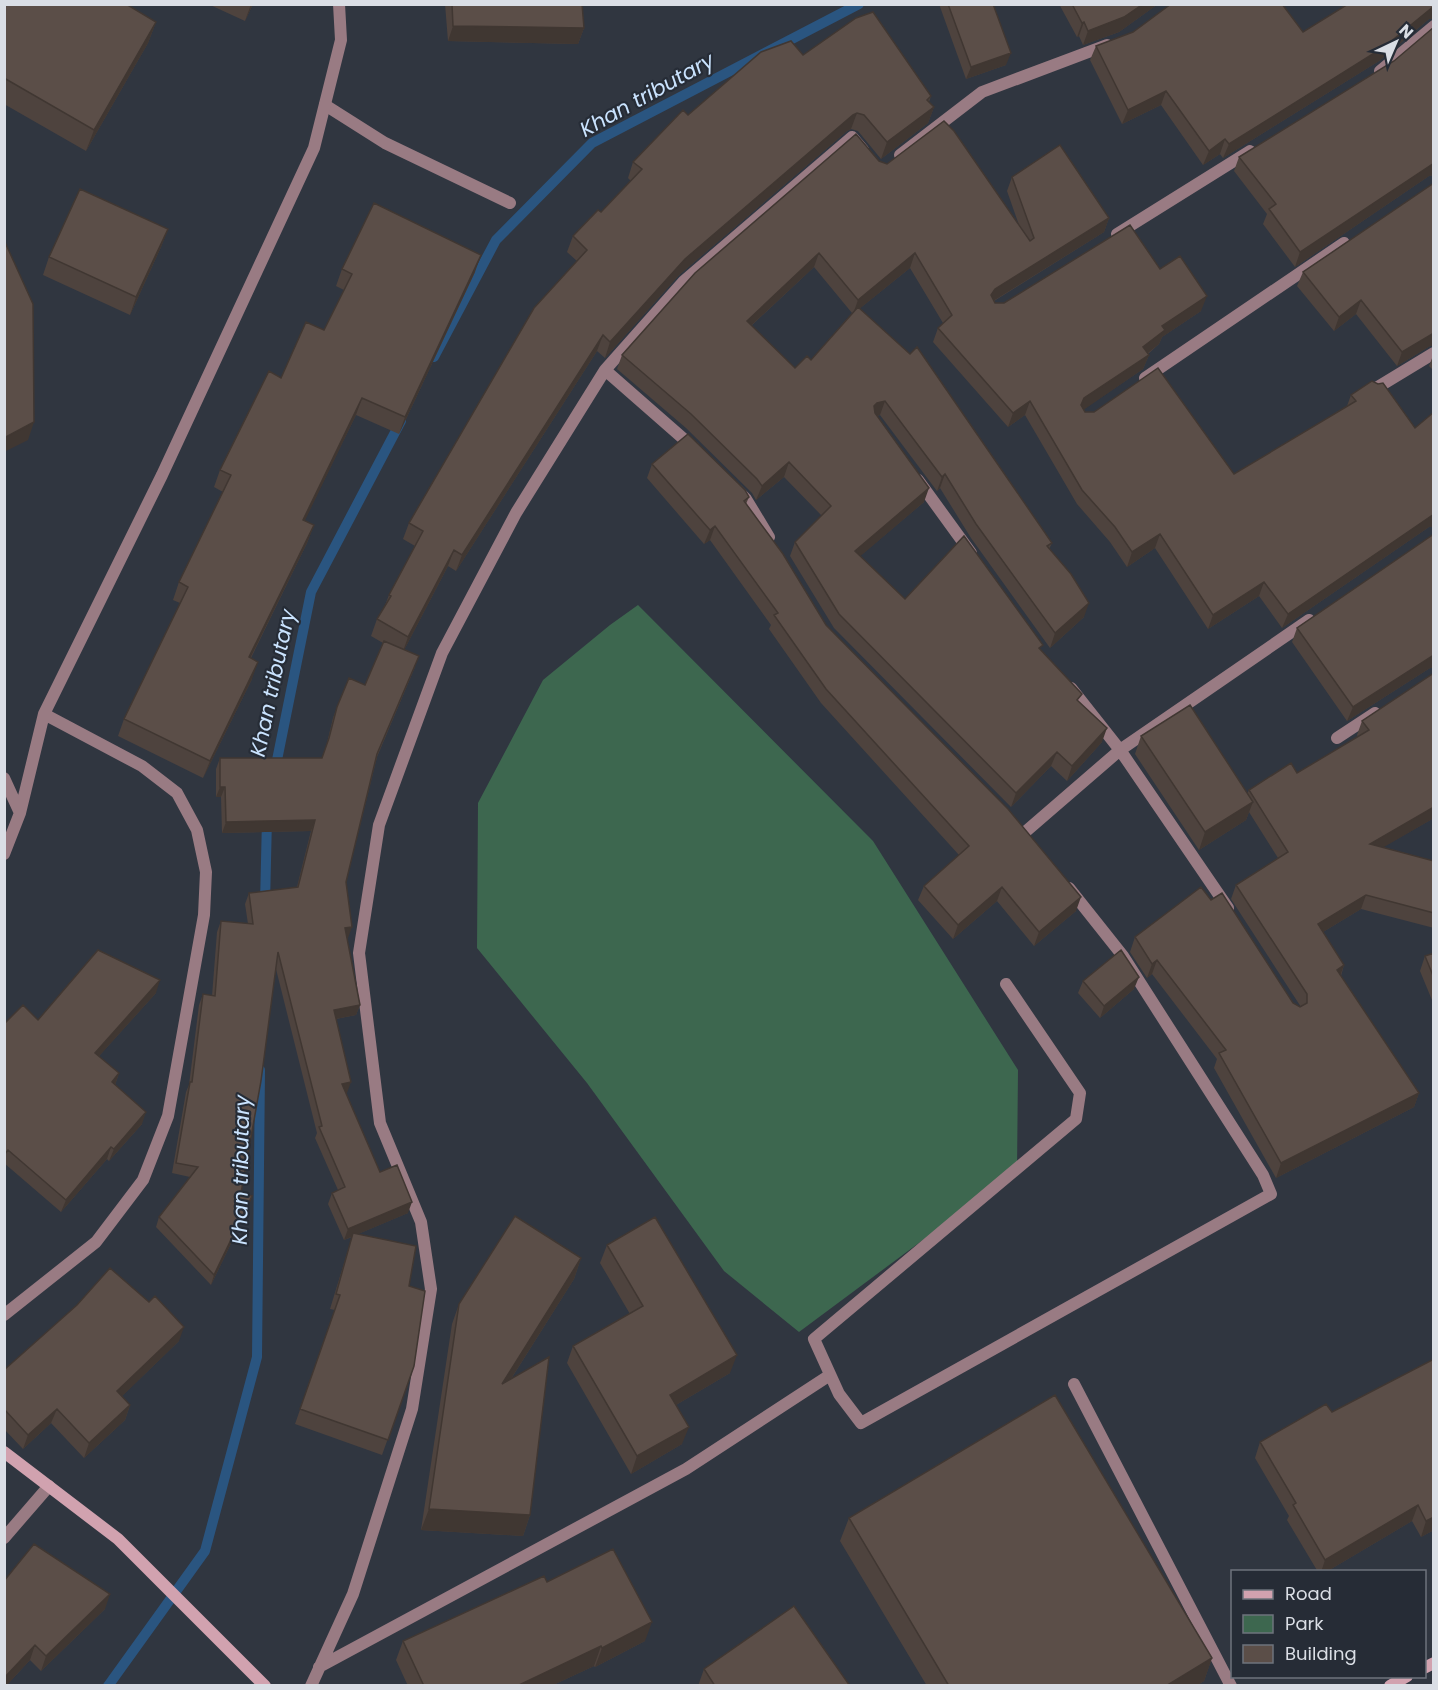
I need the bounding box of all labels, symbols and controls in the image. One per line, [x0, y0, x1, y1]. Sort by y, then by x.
north arrow [1366, 12, 1426, 72]
text: N [1394, 19, 1418, 44]
water label: Khan tributary [574, 45, 720, 144]
water label: Khan tributary [243, 606, 302, 759]
water label: Khan tributary [225, 1094, 256, 1245]
legend [1231, 1570, 1426, 1678]
text: Road [1285, 1581, 1332, 1606]
text: Park [1285, 1611, 1324, 1636]
text: Building [1285, 1641, 1357, 1666]

